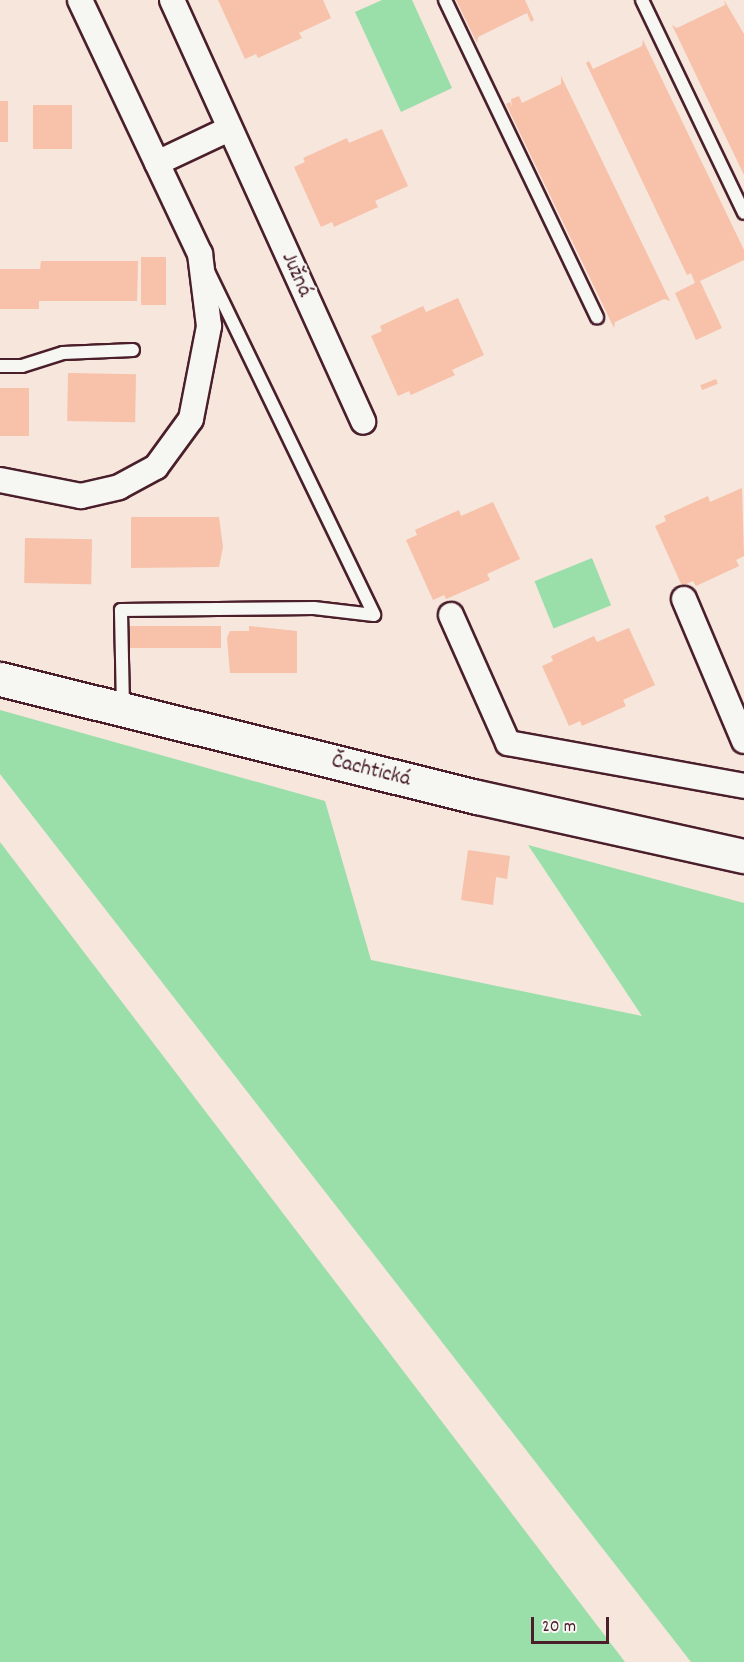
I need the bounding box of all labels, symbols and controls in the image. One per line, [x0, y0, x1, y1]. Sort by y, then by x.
street label: Južná [275, 249, 317, 301]
street label: Čachtická [328, 748, 414, 794]
scale bar [534, 1605, 612, 1643]
text: 20 m [542, 1615, 576, 1640]

